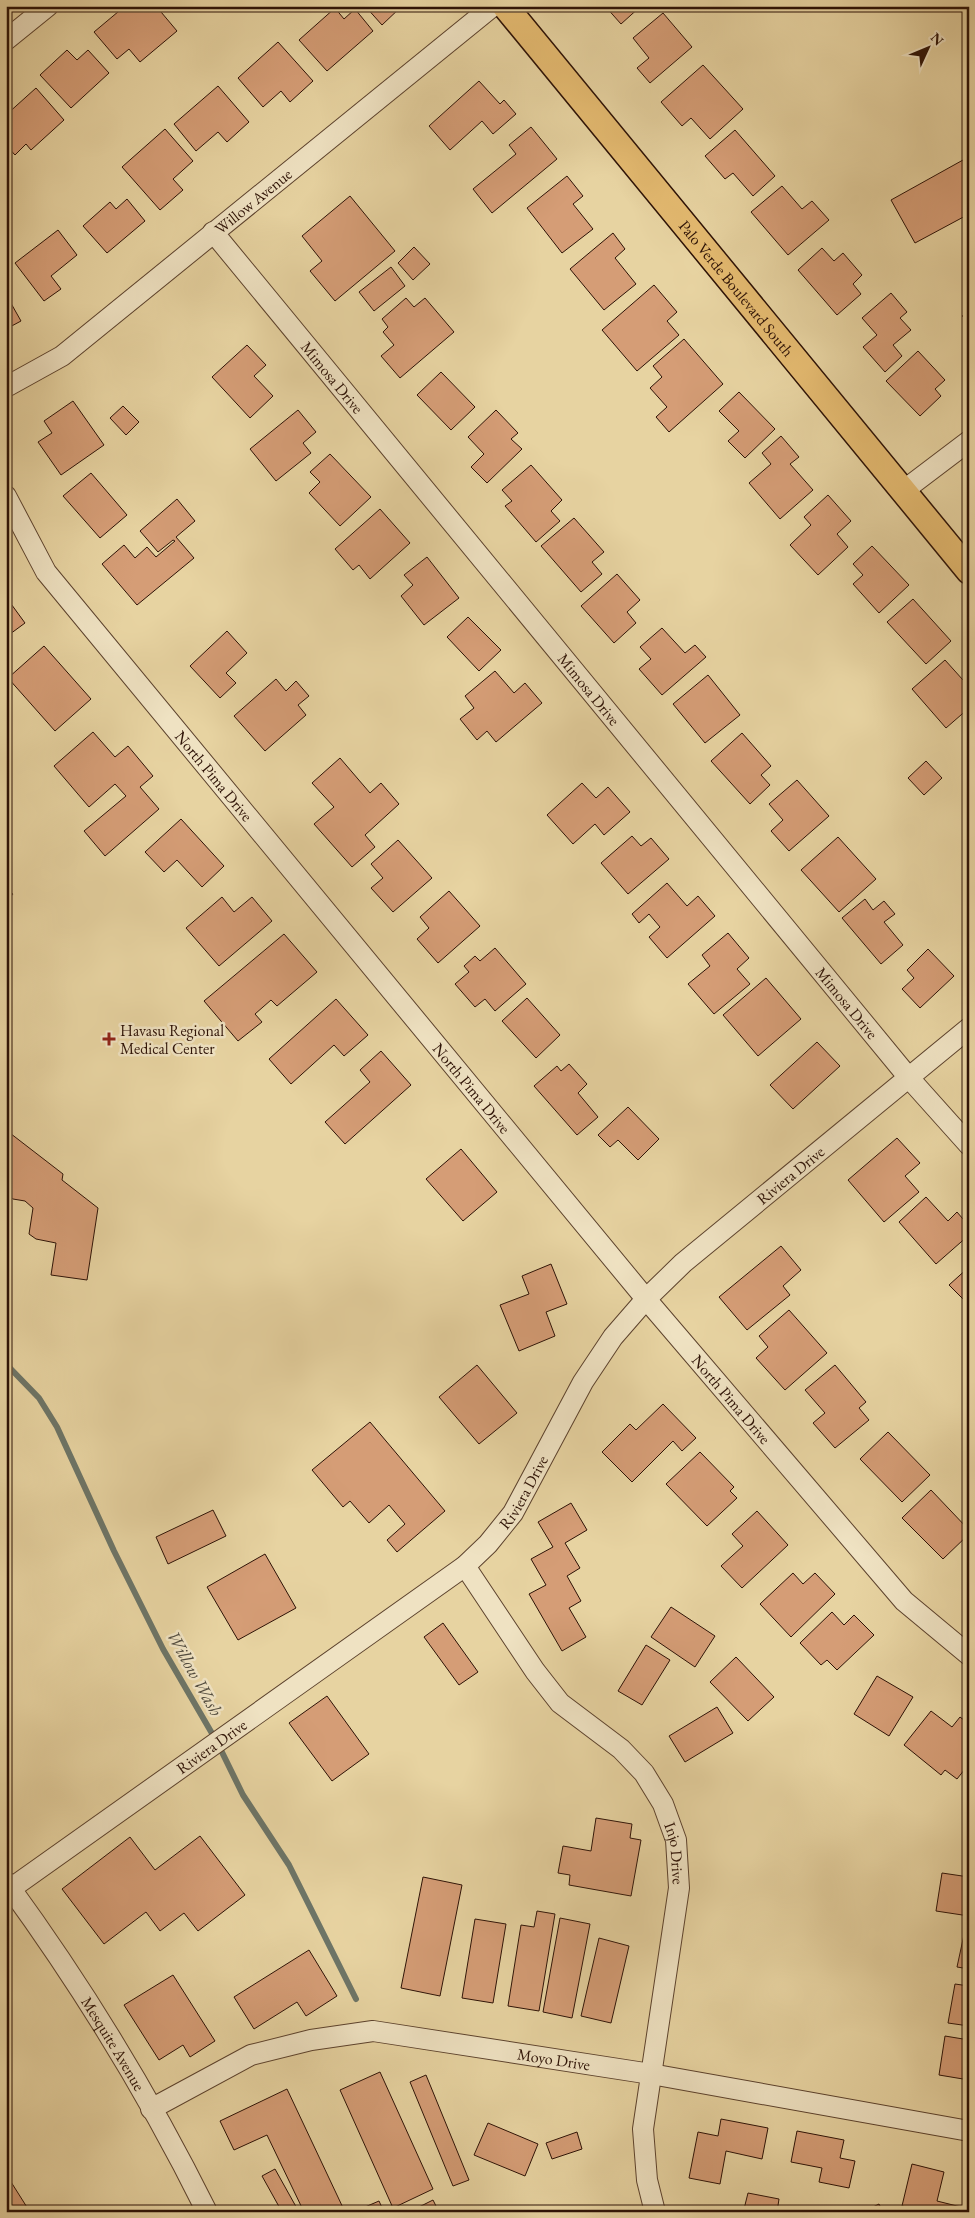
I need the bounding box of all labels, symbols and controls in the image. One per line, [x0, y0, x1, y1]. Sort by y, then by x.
north arrow [902, 22, 952, 72]
text: N [927, 29, 948, 50]
street label: Willow Avenue [210, 163, 296, 239]
street label: Palo Verde Boulevard South [674, 216, 799, 361]
street label: Mimosa Drive [296, 337, 368, 418]
street label: Mimosa Drive [553, 649, 625, 730]
street label: North Pima Drive [171, 726, 258, 825]
street label: Mimosa Drive [811, 962, 883, 1043]
place label: Havasu Regional Medical Center [120, 1020, 224, 1059]
marker: Havasu Regional Medical Center [102, 1032, 116, 1046]
street label: North Pima Drive [428, 1038, 515, 1138]
street label: Riviera Drive [752, 1141, 828, 1209]
street label: North Pima Drive [687, 1350, 776, 1448]
street label: Riviera Drive [494, 1451, 553, 1533]
water label: Willow Wash [162, 1626, 228, 1720]
street label: Riviera Drive [172, 1714, 251, 1778]
street label: Injo Drive [660, 1819, 689, 1885]
street label: Mesquite Avenue [77, 1992, 150, 2094]
street label: Moyo Drive [516, 2043, 592, 2075]

